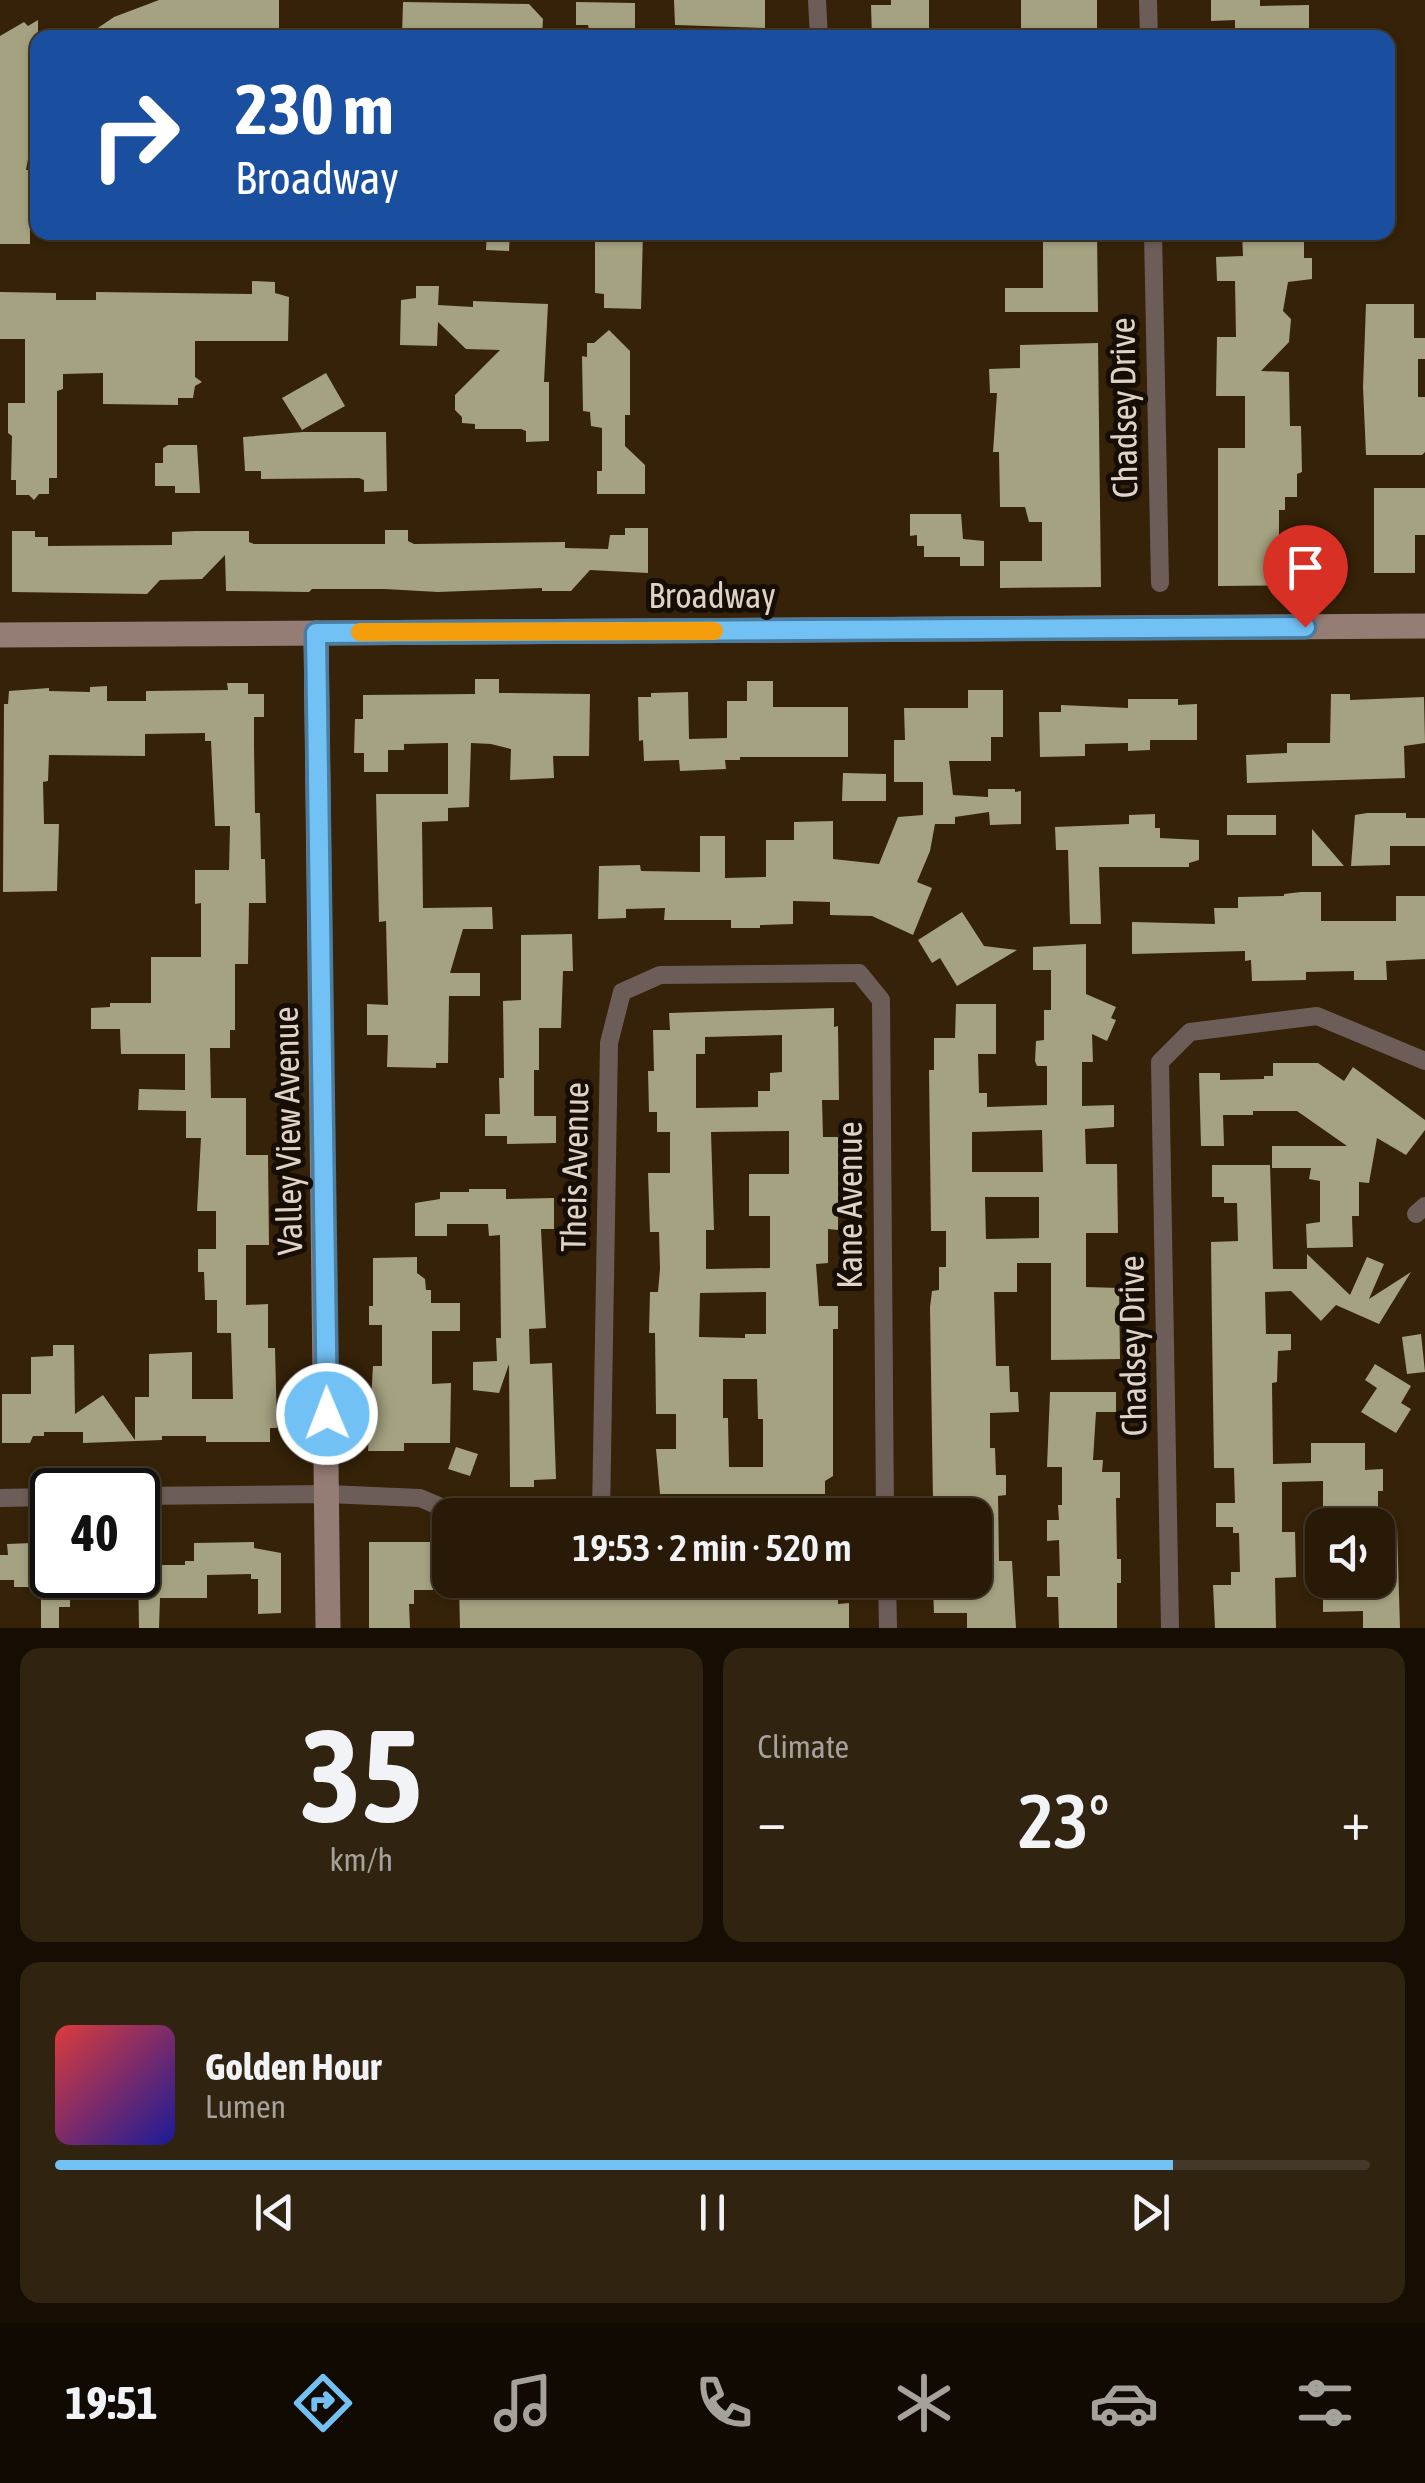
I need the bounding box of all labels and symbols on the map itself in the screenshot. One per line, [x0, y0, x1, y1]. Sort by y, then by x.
street label: Chadsey Drive [1101, 317, 1145, 499]
pin [1263, 525, 1348, 628]
street label: Broadway [648, 575, 776, 615]
street label: Valley View Avenue [265, 1006, 309, 1256]
street label: Theis Avenue [553, 1082, 595, 1252]
street label: Kane Avenue [829, 1121, 869, 1289]
street label: Chadsey Drive [1110, 1255, 1154, 1437]
position arrow [275, 1362, 379, 1466]
speed limit sign: 40 [30, 1468, 160, 1598]

